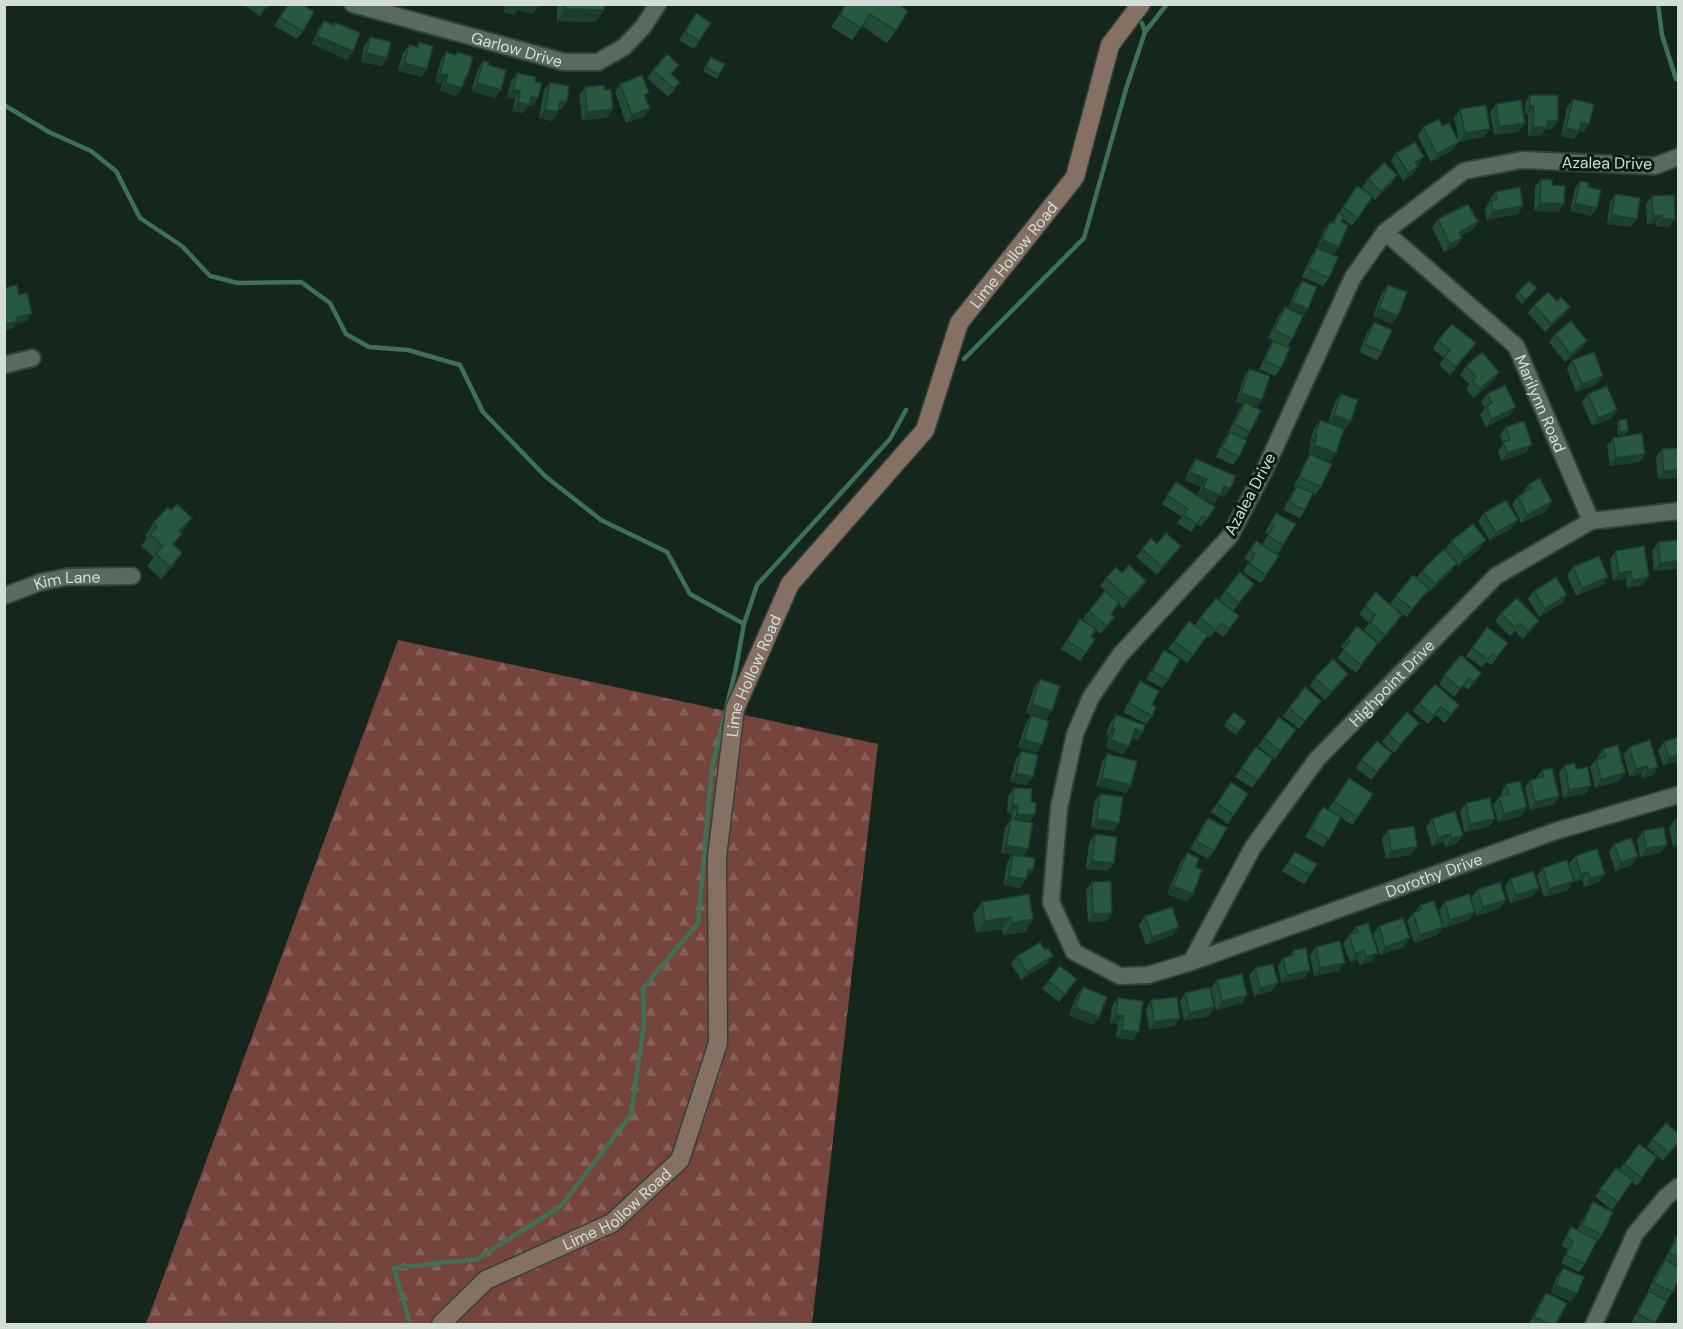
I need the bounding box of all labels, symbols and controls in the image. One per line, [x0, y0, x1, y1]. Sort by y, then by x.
street label: Garlow Drive [469, 26, 565, 72]
street label: Azalea Drive [1562, 152, 1652, 174]
street label: Lime Hollow Road [965, 197, 1062, 312]
street label: Marilynn Road [1510, 351, 1571, 455]
street label: Azalea Drive [1220, 449, 1280, 539]
street label: Kim Lane [31, 566, 101, 594]
street label: Lime Hollow Road [721, 611, 786, 738]
street label: Highpoint Drive [1344, 635, 1439, 731]
street label: Dorothy Drive [1382, 848, 1485, 902]
street label: Lime Hollow Road [559, 1163, 676, 1255]

